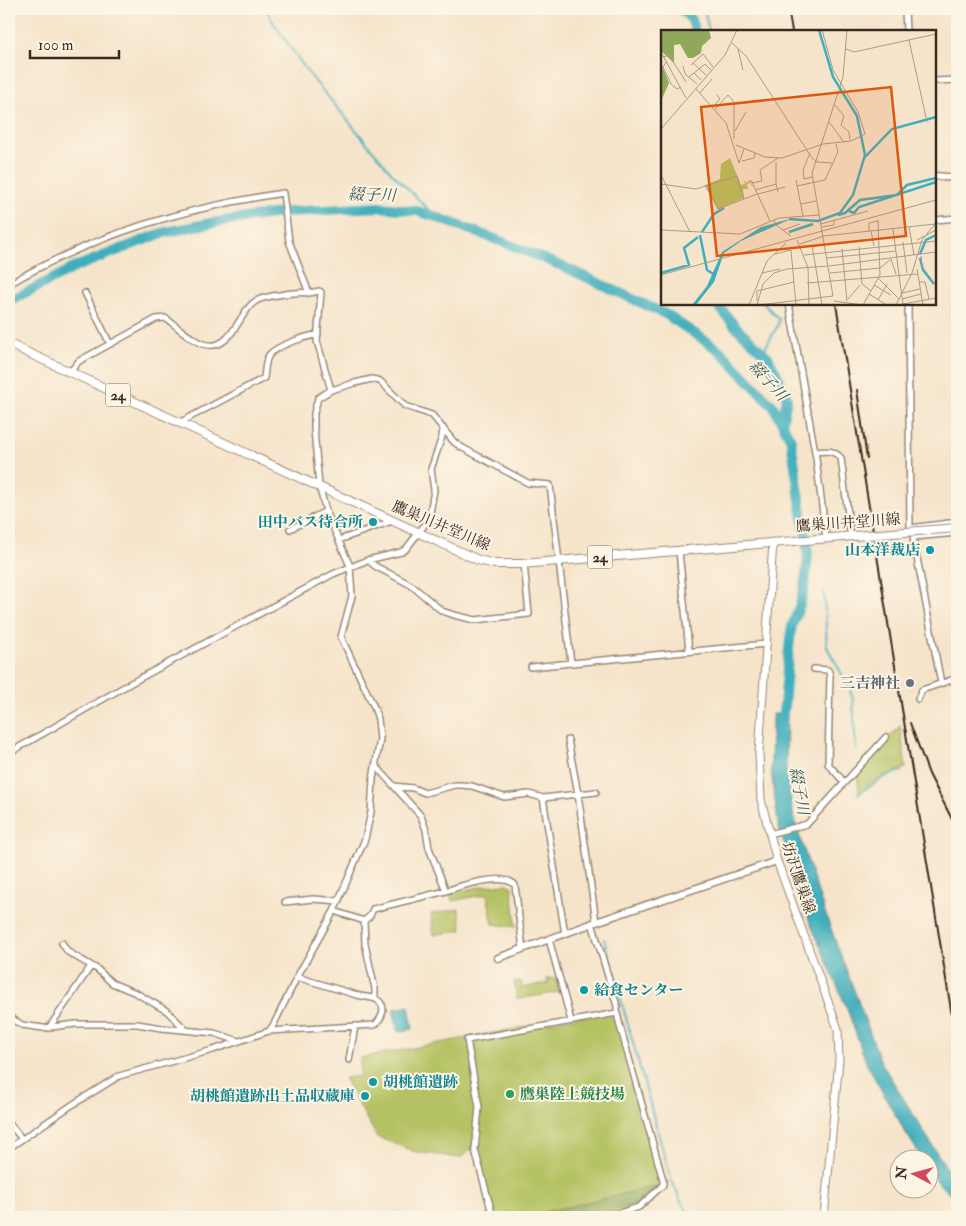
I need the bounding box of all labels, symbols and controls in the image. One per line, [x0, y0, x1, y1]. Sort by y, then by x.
scale bar [30, 28, 119, 60]
inset map [661, 30, 936, 305]
text: 100 m [38, 36, 74, 55]
water label: 綴子川 [348, 184, 398, 206]
water label: 綴子川 [745, 356, 793, 407]
road number: 24 [106, 384, 130, 406]
street label: 鷹巣川井堂川線 [389, 497, 493, 555]
street label: 鷹巣川井堂川線 [795, 510, 901, 536]
place label: 田中バス待合所 [258, 513, 363, 532]
marker: 田中バス待合所 [367, 516, 379, 528]
place label: 山本洋裁店 [845, 541, 920, 560]
marker: 山本洋裁店 [924, 544, 936, 556]
road number: 24 [588, 546, 612, 568]
place label: 三吉神社 [840, 674, 900, 693]
marker: 三吉神社 [904, 677, 916, 689]
water label: 綴子川 [785, 766, 813, 818]
street label: 坊沢鷹巣線 [777, 839, 819, 917]
place label: 給食センター [594, 981, 683, 1000]
marker: 給食センター [578, 984, 590, 996]
place label: 胡桃館遺跡 [383, 1073, 458, 1092]
marker: 胡桃館遺跡 [367, 1076, 379, 1088]
place label: 鷹巣陸上競技場 [520, 1085, 625, 1104]
place label: 胡桃館遺跡出土品収蔵庫 [190, 1087, 355, 1106]
marker: 鷹巣陸上競技場 [504, 1088, 516, 1100]
marker: 胡桃館遺跡出土品収蔵庫 [359, 1090, 371, 1102]
north arrow [888, 1148, 938, 1198]
text: N [892, 1165, 911, 1181]

